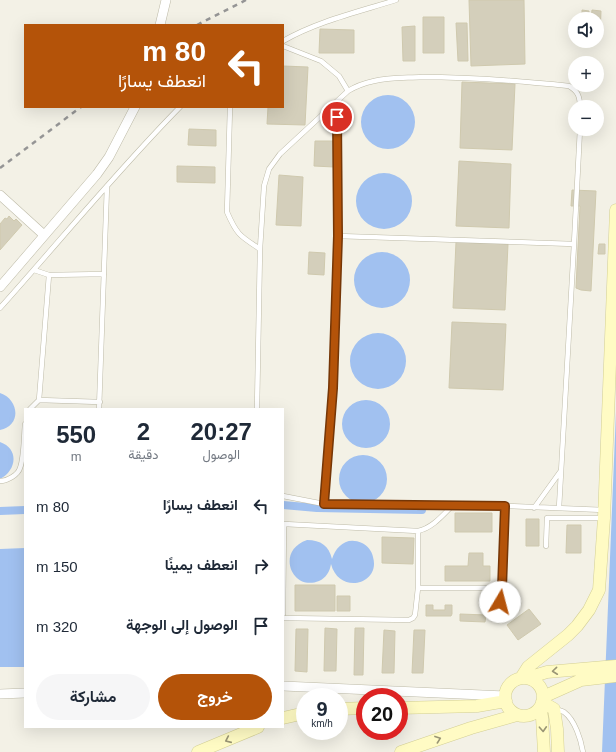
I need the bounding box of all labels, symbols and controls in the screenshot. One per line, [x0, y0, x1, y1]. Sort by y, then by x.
map controls [568, 12, 604, 136]
button: sound [568, 12, 604, 48]
text: 80 m [142, 36, 206, 67]
icon: left [220, 40, 272, 92]
button: + [568, 56, 604, 92]
text: انعطف يسارًا [118, 71, 206, 91]
pin [320, 100, 354, 134]
button: − [568, 100, 604, 136]
icon: arrive [326, 106, 348, 128]
text: 2 [137, 418, 150, 445]
text: 20:27 [191, 418, 252, 445]
text: 550 [56, 421, 96, 448]
text: دقيقة [128, 447, 158, 462]
text: الوصول [202, 447, 240, 462]
text: m [71, 449, 82, 464]
icon: left [250, 495, 272, 517]
text: انعطف يسارًا [163, 496, 238, 513]
text: 80 m [36, 498, 69, 515]
icon: right [250, 555, 272, 577]
text: انعطف يمينًا [165, 556, 238, 573]
text: 150 m [36, 558, 78, 575]
position arrow [479, 581, 521, 623]
icon: arrive [250, 615, 272, 637]
text: الوصول إلى الوجهة [126, 616, 238, 633]
text: 320 m [36, 618, 78, 635]
one-way arrow [551, 666, 558, 675]
button: مشاركة [36, 674, 150, 720]
button: خروج [158, 674, 272, 720]
speed limit sign: 20 [356, 688, 408, 740]
text: 9 [316, 698, 328, 720]
text: km/h [311, 718, 333, 729]
one-way arrow [538, 726, 547, 732]
one-way arrow [225, 735, 233, 743]
one-way arrow [435, 736, 442, 744]

